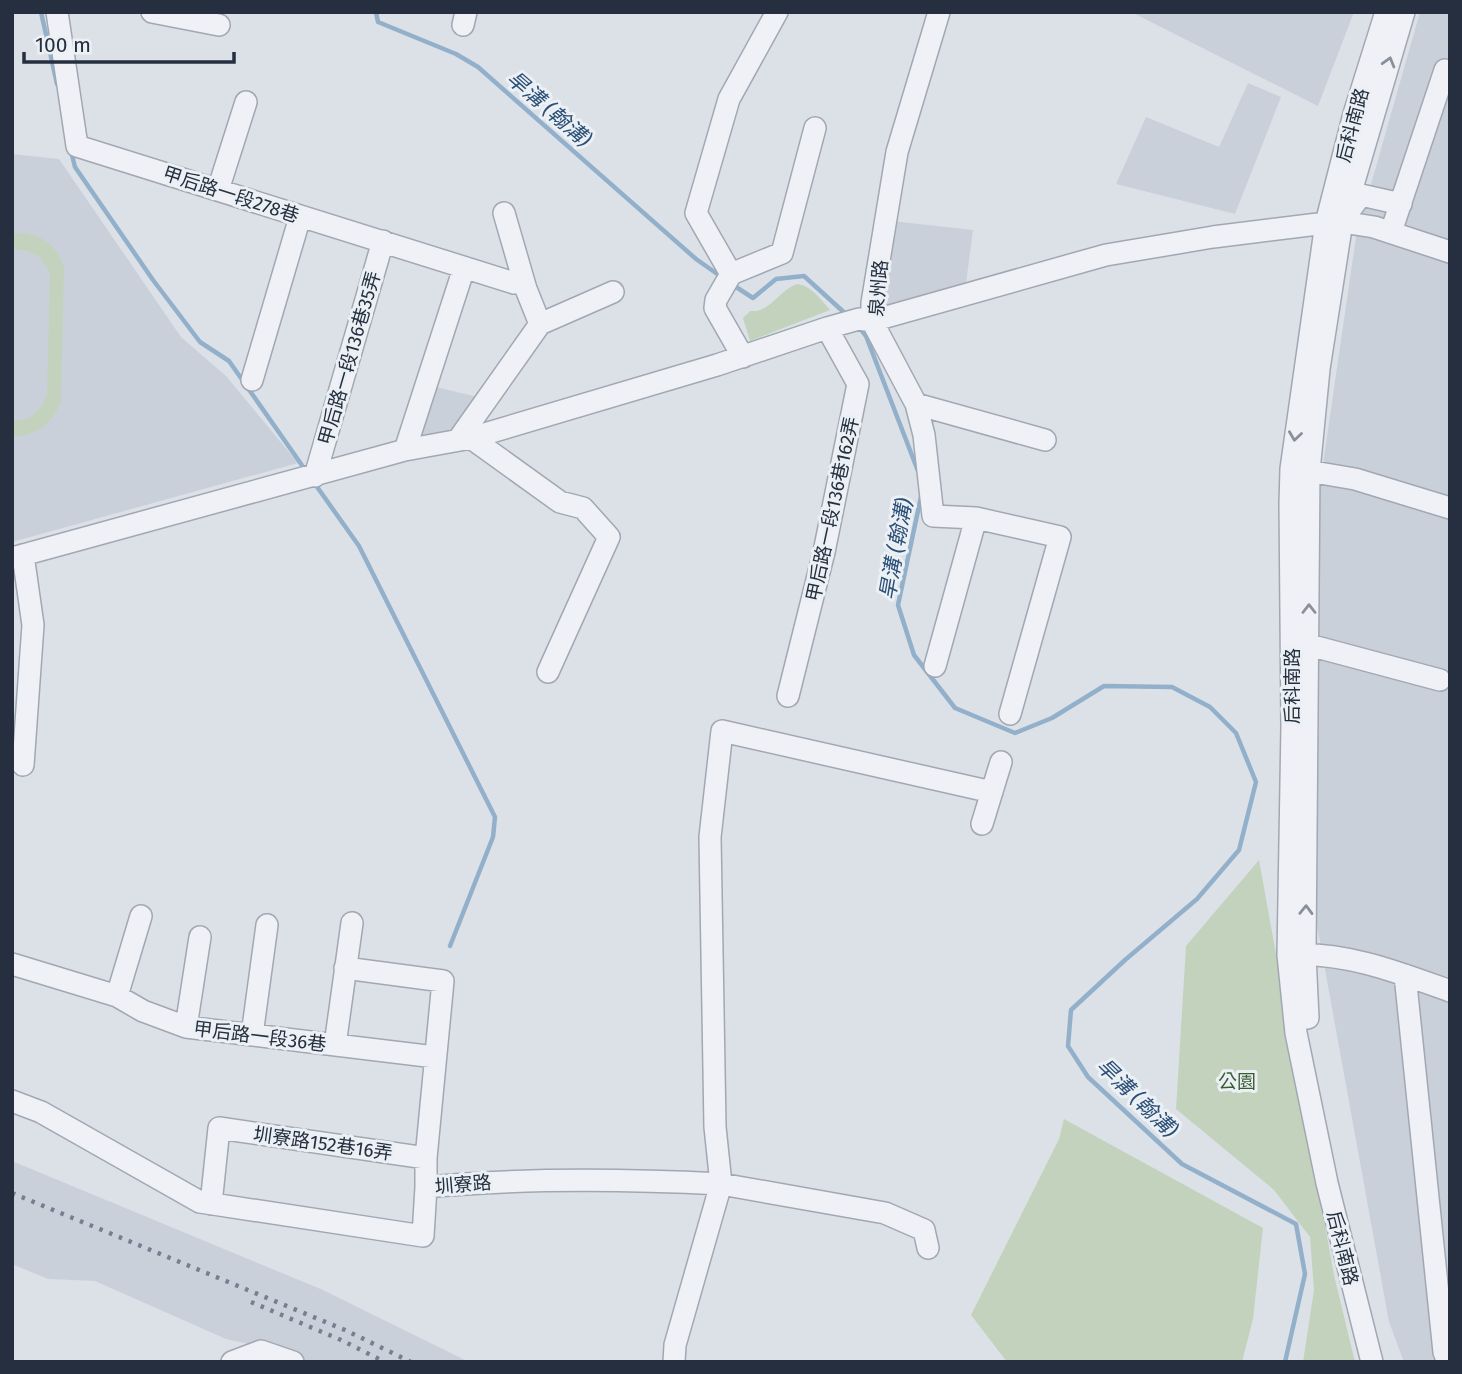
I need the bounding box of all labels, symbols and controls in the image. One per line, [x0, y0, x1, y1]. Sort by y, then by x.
scale bar [24, 21, 234, 65]
text: 100 m [35, 32, 91, 58]
one-way arrow [1381, 56, 1396, 68]
water label: 旱溝 (翰溝) [502, 65, 597, 153]
street label: 后科南路 [1332, 85, 1373, 165]
street label: 甲后路一段278巷 [160, 162, 302, 227]
street label: 泉州路 [865, 259, 892, 317]
street label: 甲后路一段136巷35弄 [314, 269, 385, 448]
street label: 甲后路一段136巷162弄 [802, 415, 863, 604]
one-way arrow [1288, 430, 1303, 442]
water label: 旱溝 (翰溝) [874, 496, 918, 602]
one-way arrow [1301, 603, 1317, 614]
street label: 后科南路 [1281, 648, 1304, 724]
one-way arrow [1298, 904, 1313, 915]
street label: 甲后路一段36巷 [192, 1017, 328, 1056]
water label: 旱溝 (翰溝) [1091, 1053, 1183, 1143]
park label: 公園 [1218, 1070, 1256, 1093]
street label: 圳寮路152巷16弄 [252, 1122, 394, 1165]
street label: 圳寮路 [434, 1171, 492, 1198]
street label: 后科南路 [1322, 1208, 1363, 1288]

